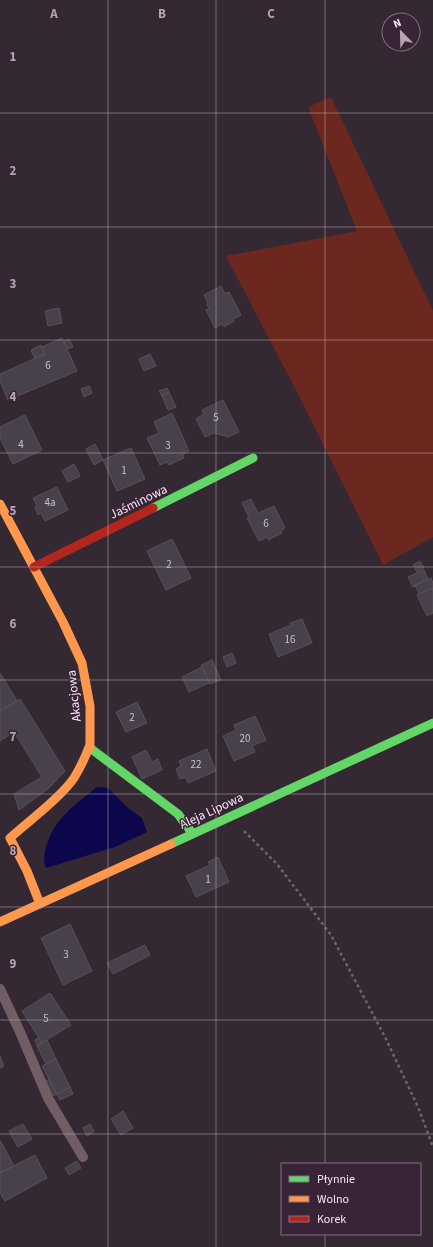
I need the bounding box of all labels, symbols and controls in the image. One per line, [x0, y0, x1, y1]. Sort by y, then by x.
text: A [49, 5, 58, 23]
text: B [158, 5, 166, 23]
text: C [267, 5, 275, 23]
north arrow [381, 12, 421, 52]
text: N [391, 15, 404, 32]
text: 1 [10, 48, 17, 66]
text: 2 [10, 162, 17, 180]
text: 3 [10, 275, 17, 293]
house number: 6 [45, 358, 51, 373]
text: 4 [10, 388, 17, 406]
house number: 5 [213, 410, 219, 425]
house number: 4 [18, 437, 24, 452]
house number: 3 [165, 438, 171, 453]
house number: 1 [121, 463, 127, 478]
street label: Jaśminowa [107, 480, 170, 524]
house number: 4a [44, 495, 56, 510]
text: 5 [10, 502, 17, 520]
house number: 6 [263, 516, 269, 531]
house number: 2 [166, 557, 172, 572]
text: 6 [10, 615, 17, 633]
house number: 16 [285, 632, 296, 647]
street label: Akacjowa [62, 669, 86, 723]
house number: 2 [129, 710, 135, 725]
text: 7 [10, 728, 17, 746]
house number: 20 [240, 731, 250, 746]
house number: 22 [191, 757, 201, 772]
street label: Aleja Lipowa [176, 788, 246, 834]
text: 8 [10, 842, 17, 860]
house number: 1 [205, 872, 211, 887]
house number: 3 [63, 947, 69, 962]
text: 9 [10, 955, 17, 973]
house number: 5 [43, 1011, 49, 1026]
legend [281, 1163, 421, 1235]
text: Płynnie [317, 1171, 355, 1188]
text: Wolno [317, 1191, 349, 1208]
text: Korek [317, 1211, 346, 1228]

